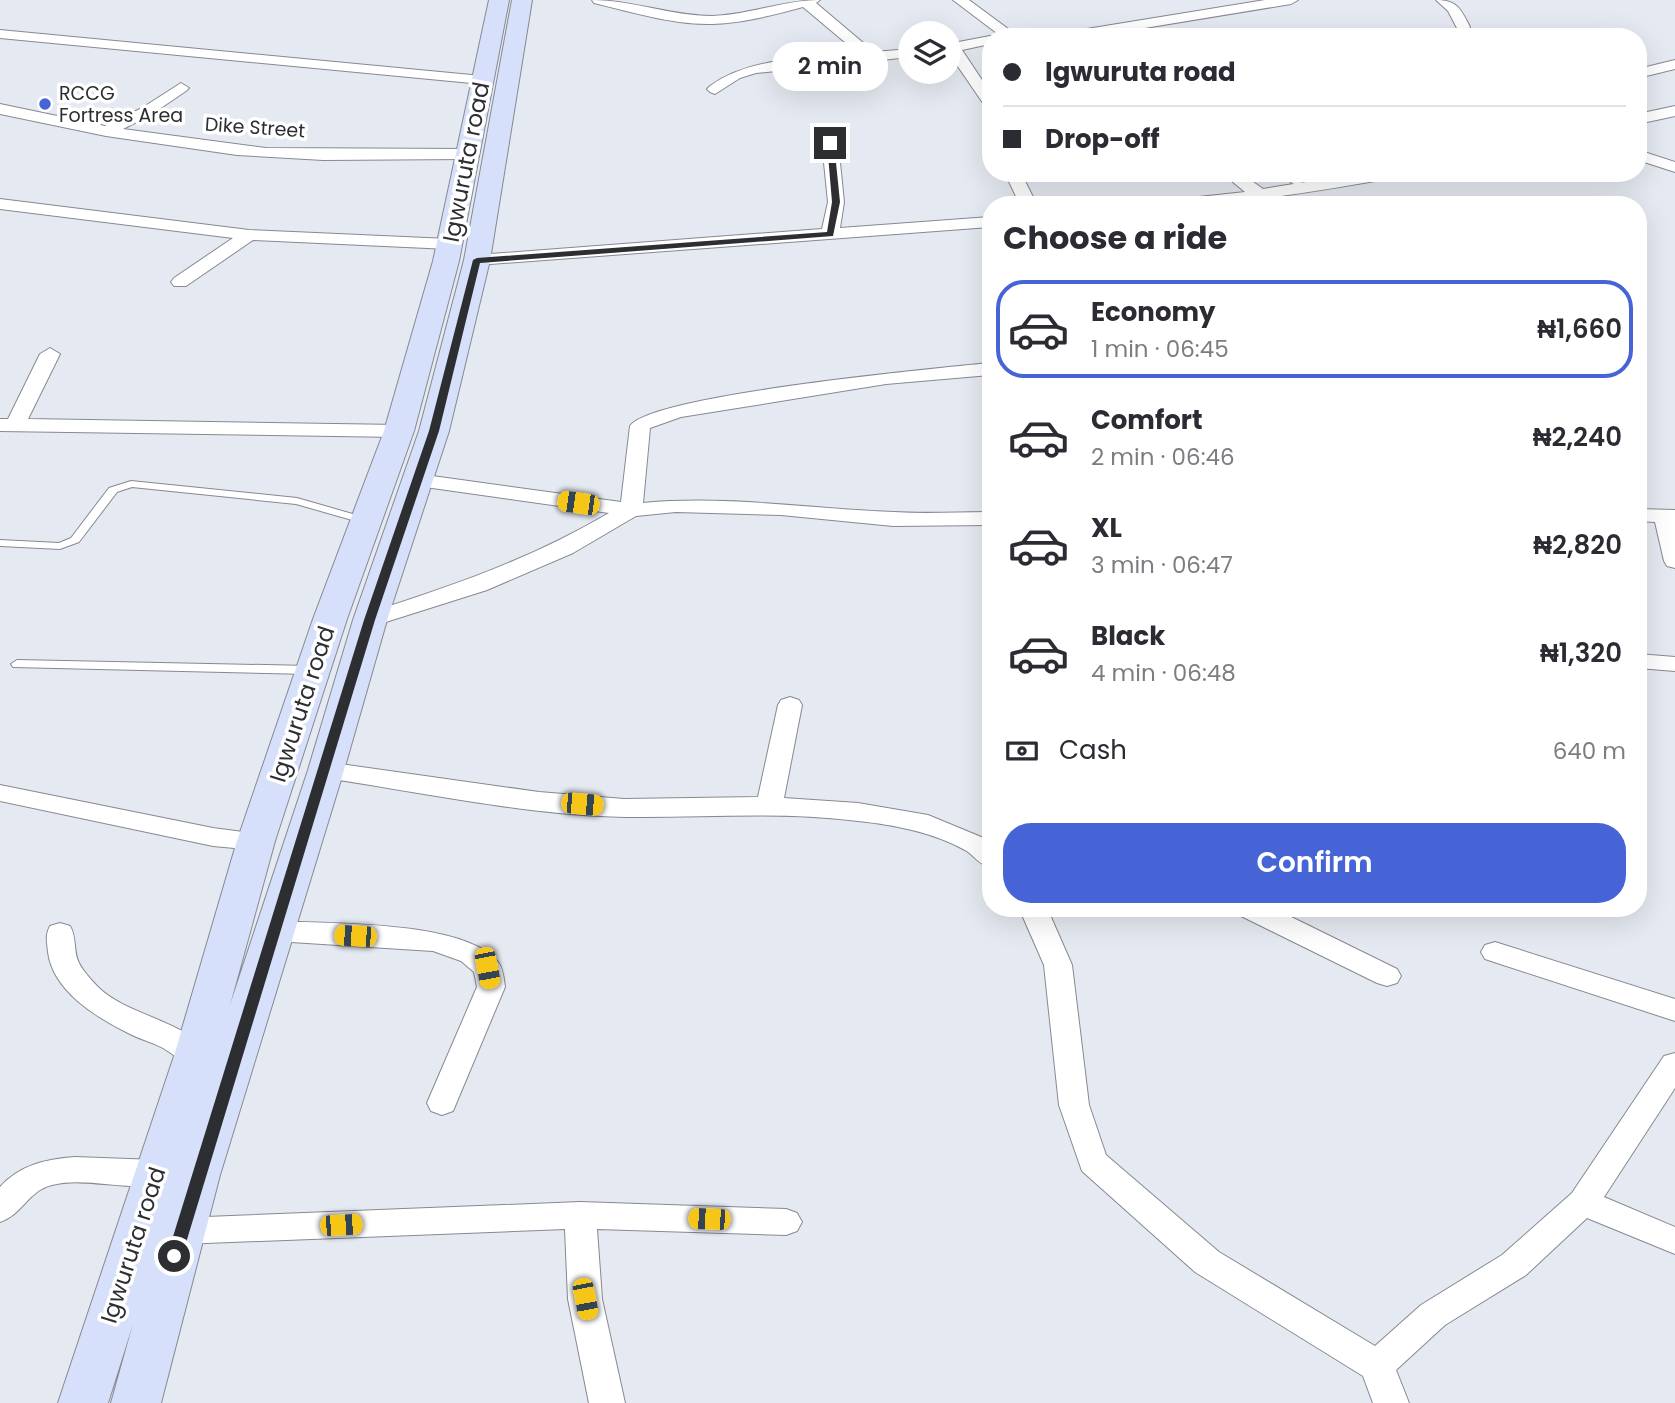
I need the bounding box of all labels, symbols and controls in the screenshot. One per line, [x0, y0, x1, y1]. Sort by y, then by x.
map controls [898, 21, 961, 84]
button: layers [898, 21, 961, 84]
callout: 2 min [772, 41, 888, 90]
text: 2 min [798, 50, 862, 82]
text: Igwuruta road [1045, 54, 1236, 90]
street label: Igwuruta road [435, 79, 497, 245]
place label: RCCG Fortress Area [59, 80, 183, 129]
marker: RCCG Fortress Area [37, 96, 53, 112]
street label: Dike Street [204, 111, 306, 144]
text: Drop-off [1045, 121, 1160, 157]
route end [814, 127, 846, 159]
text: Choose a ride [1003, 215, 1227, 260]
text: Economy [1091, 294, 1215, 330]
icon: car [1007, 298, 1070, 361]
text: ₦1,660 [1537, 311, 1622, 347]
text: 1 min · 06:45 [1091, 333, 1229, 365]
text: Comfort [1091, 402, 1203, 438]
icon: car [1007, 406, 1070, 469]
text: ₦2,240 [1533, 419, 1622, 455]
text: 2 min · 06:46 [1091, 441, 1235, 473]
car [556, 490, 601, 516]
text: XL [1091, 510, 1122, 546]
icon: car [1007, 514, 1070, 577]
text: ₦2,820 [1533, 527, 1622, 563]
text: 3 min · 06:47 [1091, 549, 1233, 581]
text: Black [1091, 618, 1165, 654]
street label: Igwuruta road [262, 622, 342, 786]
icon: car [1007, 622, 1070, 685]
text: ₦1,320 [1540, 635, 1622, 671]
text: 4 min · 06:48 [1091, 657, 1236, 689]
icon: cash [1003, 732, 1041, 770]
text: Cash [1059, 732, 1127, 768]
text: 640 m [1553, 735, 1626, 767]
car [561, 792, 604, 816]
button: Confirm [1003, 823, 1626, 903]
car [334, 924, 377, 948]
car [473, 945, 502, 991]
street label: Igwuruta road [93, 1163, 173, 1327]
car [688, 1208, 731, 1230]
car [320, 1213, 363, 1237]
route start [158, 1240, 190, 1272]
car [571, 1276, 600, 1322]

